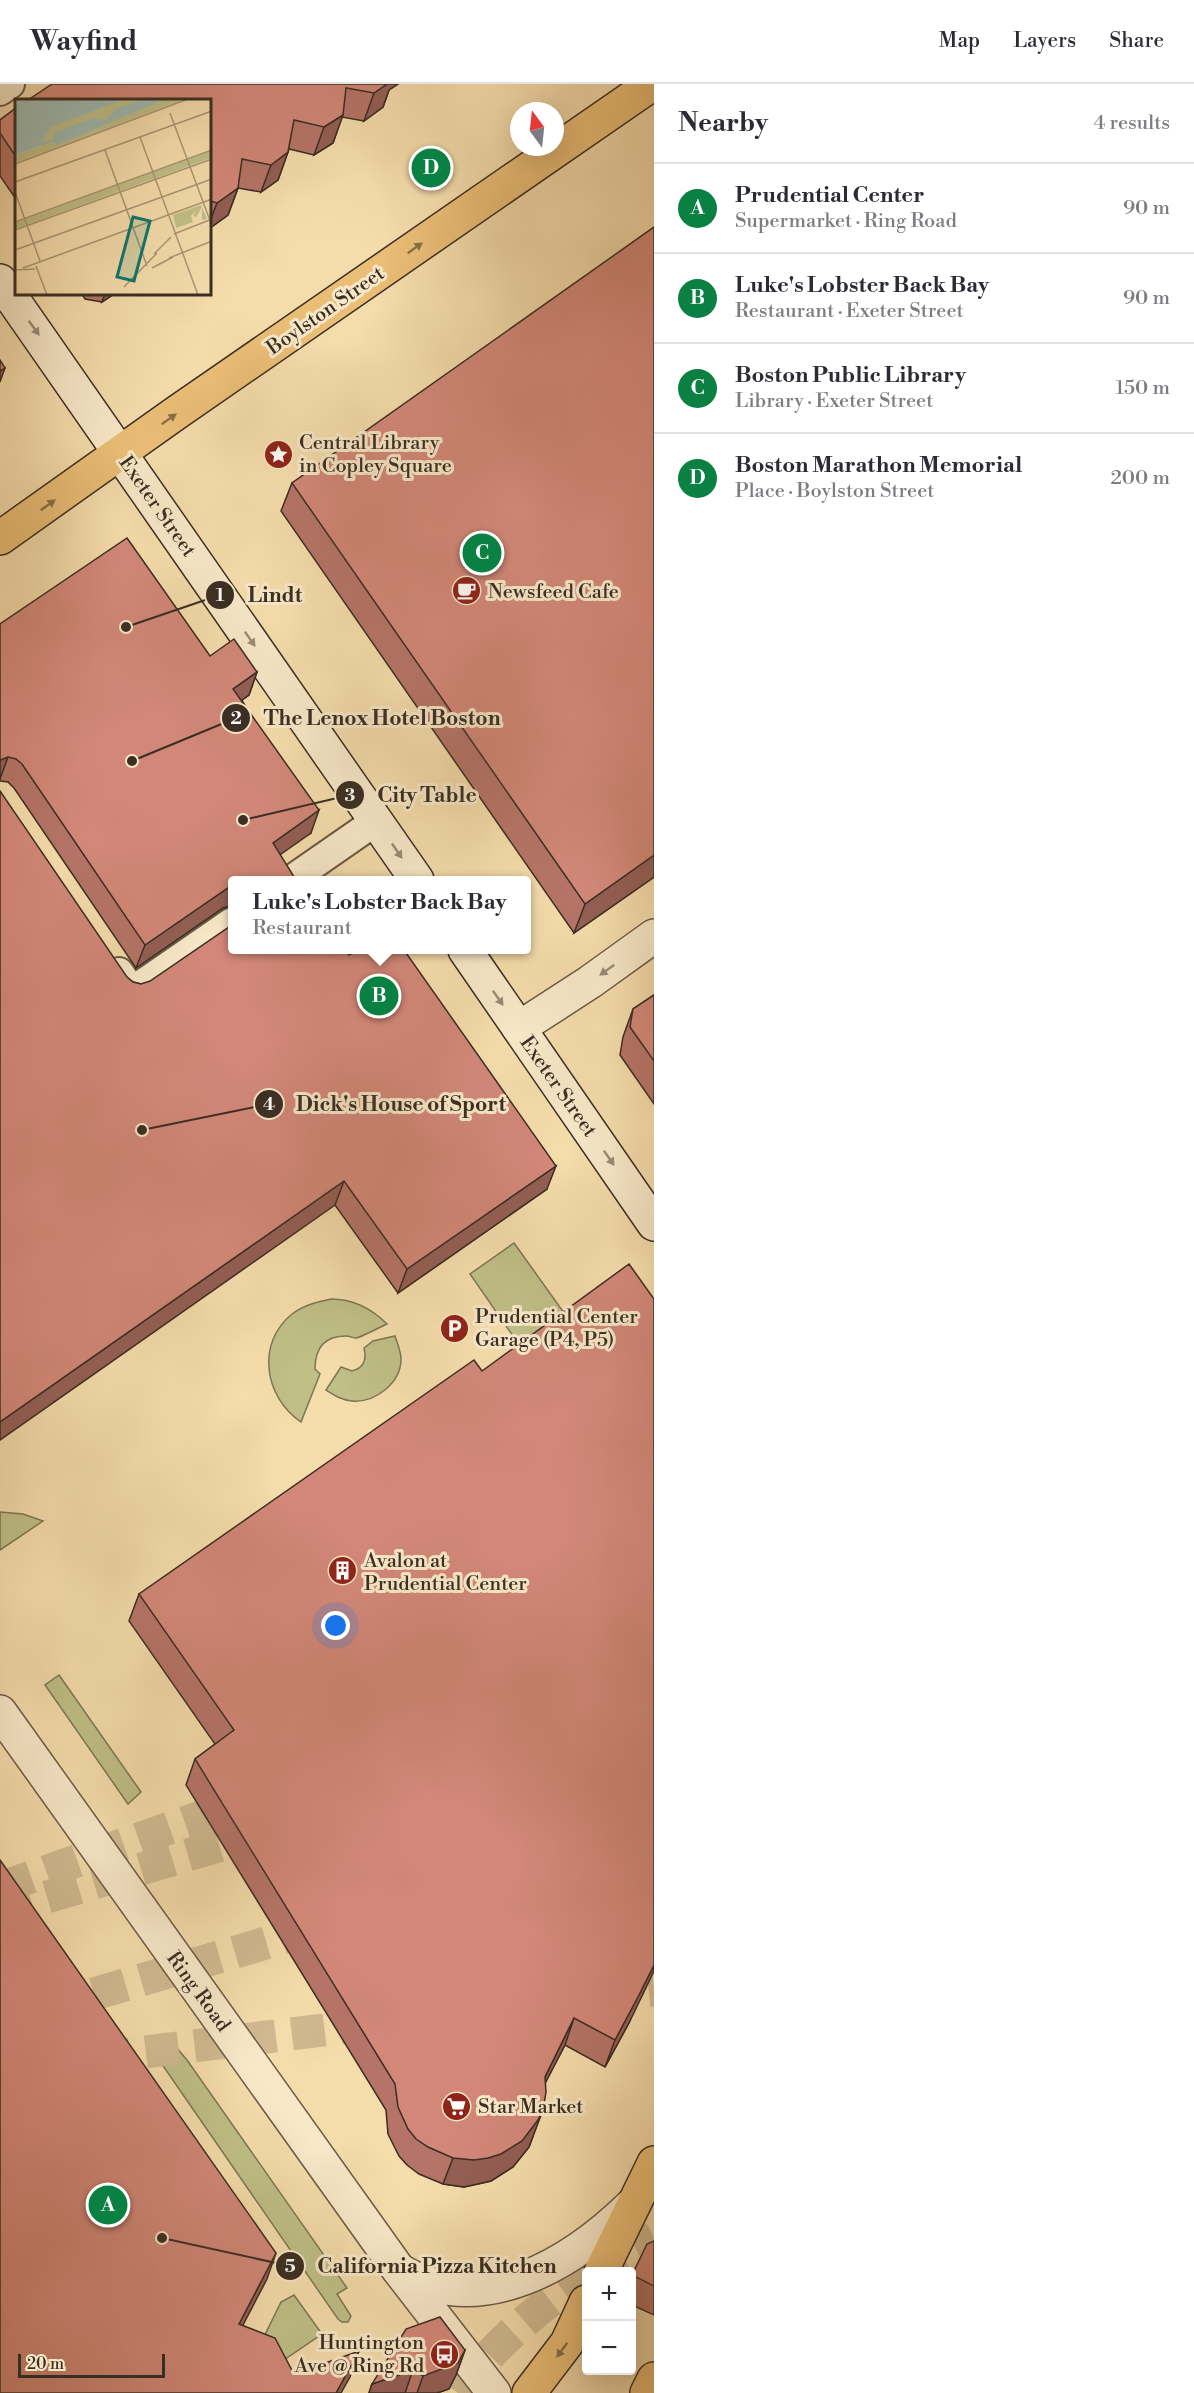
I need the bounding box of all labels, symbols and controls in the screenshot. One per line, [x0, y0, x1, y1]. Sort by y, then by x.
text: Wayfind [30, 24, 138, 59]
text: Map [939, 28, 980, 54]
text: Layers [1013, 28, 1076, 54]
text: Share [1109, 28, 1164, 54]
inset map [15, 99, 212, 296]
north arrow [510, 102, 564, 156]
text: Nearby [678, 107, 768, 139]
text: 4 results [1093, 111, 1170, 136]
pin: D [412, 146, 450, 190]
text: Prudential Center [735, 182, 924, 209]
text: A [690, 196, 705, 221]
text: 90 m [1123, 196, 1170, 221]
text: Supermarket · Ring Road [735, 209, 957, 234]
one-way arrow [407, 243, 423, 254]
street label: Boylston Street [261, 261, 390, 362]
text: Luke's Lobster Back Bay [735, 272, 989, 299]
text: B [690, 286, 705, 311]
text: 90 m [1123, 286, 1170, 311]
text: Restaurant · Exeter Street [735, 299, 964, 324]
one-way arrow [28, 320, 40, 336]
text: Boston Public Library [735, 362, 966, 389]
text: C [690, 376, 705, 401]
text: 150 m [1115, 376, 1170, 401]
text: Library · Exeter Street [735, 389, 933, 414]
one-way arrow [160, 413, 176, 425]
place label: Central Library in Copley Square [299, 431, 452, 479]
place icon: Central Library in Copley Square [262, 438, 294, 470]
street label: Exeter Street [113, 451, 201, 562]
text: Boston Marathon Memorial [735, 452, 1022, 479]
text: D [690, 466, 705, 491]
text: 200 m [1110, 466, 1170, 491]
text: Place · Boylston Street [735, 479, 934, 504]
one-way arrow [39, 499, 55, 511]
pin: C [462, 530, 502, 576]
cafe icon: Newsfeed Cafe [451, 575, 483, 607]
callout: Lindt [205, 576, 314, 615]
place label: Newsfeed Cafe [488, 580, 619, 605]
text: Lindt [248, 583, 303, 609]
text: 1 [216, 584, 225, 607]
one-way arrow [244, 630, 256, 646]
callout: The Lenox Hotel Boston [221, 698, 512, 737]
text: The Lenox Hotel Boston [263, 706, 501, 732]
text: 2 [230, 707, 242, 730]
callout: City Table [335, 775, 489, 814]
text: City Table [377, 783, 477, 809]
text: 3 [345, 784, 356, 807]
one-way arrow [391, 843, 402, 859]
popup [228, 876, 531, 954]
text: Luke's Lobster Back Bay [252, 889, 507, 916]
text: Restaurant [252, 916, 352, 941]
one-way arrow [599, 964, 615, 976]
pin: B [360, 974, 398, 1018]
one-way arrow [492, 989, 504, 1005]
street label: Exeter Street [514, 1031, 602, 1142]
callout: Dick's House of Sport [254, 1084, 518, 1123]
text: Dick's House of Sport [296, 1092, 507, 1118]
text: 4 [263, 1093, 275, 1116]
one-way arrow [603, 1150, 614, 1166]
place label: Prudential Center Garage (P4, P5) [475, 1305, 638, 1353]
parking icon: Prudential Center Garage (P4, P5) [438, 1312, 470, 1344]
place label: Avalon at Prudential Center [363, 1549, 527, 1597]
building icon: Avalon at Prudential Center [327, 1555, 359, 1587]
your location [321, 1611, 350, 1640]
street label: Ring Road [160, 1947, 236, 2037]
supermarket icon: Star Market [441, 2090, 473, 2122]
place label: Star Market [478, 2095, 583, 2120]
pin: A [88, 2182, 128, 2228]
callout: California Pizza Kitchen [275, 2247, 569, 2286]
text: California Pizza Kitchen [317, 2254, 557, 2280]
text: 5 [284, 2255, 296, 2278]
map controls [582, 2267, 636, 2375]
button: + [582, 2267, 636, 2321]
button: − [582, 2321, 636, 2375]
place label: Huntington Ave @ Ring Rd [294, 2331, 425, 2379]
bus stop icon: Huntington Ave @ Ring Rd [429, 2338, 461, 2370]
one-way arrow [556, 2342, 568, 2357]
scale bar [18, 2351, 165, 2378]
text: 20 m [27, 2354, 64, 2374]

